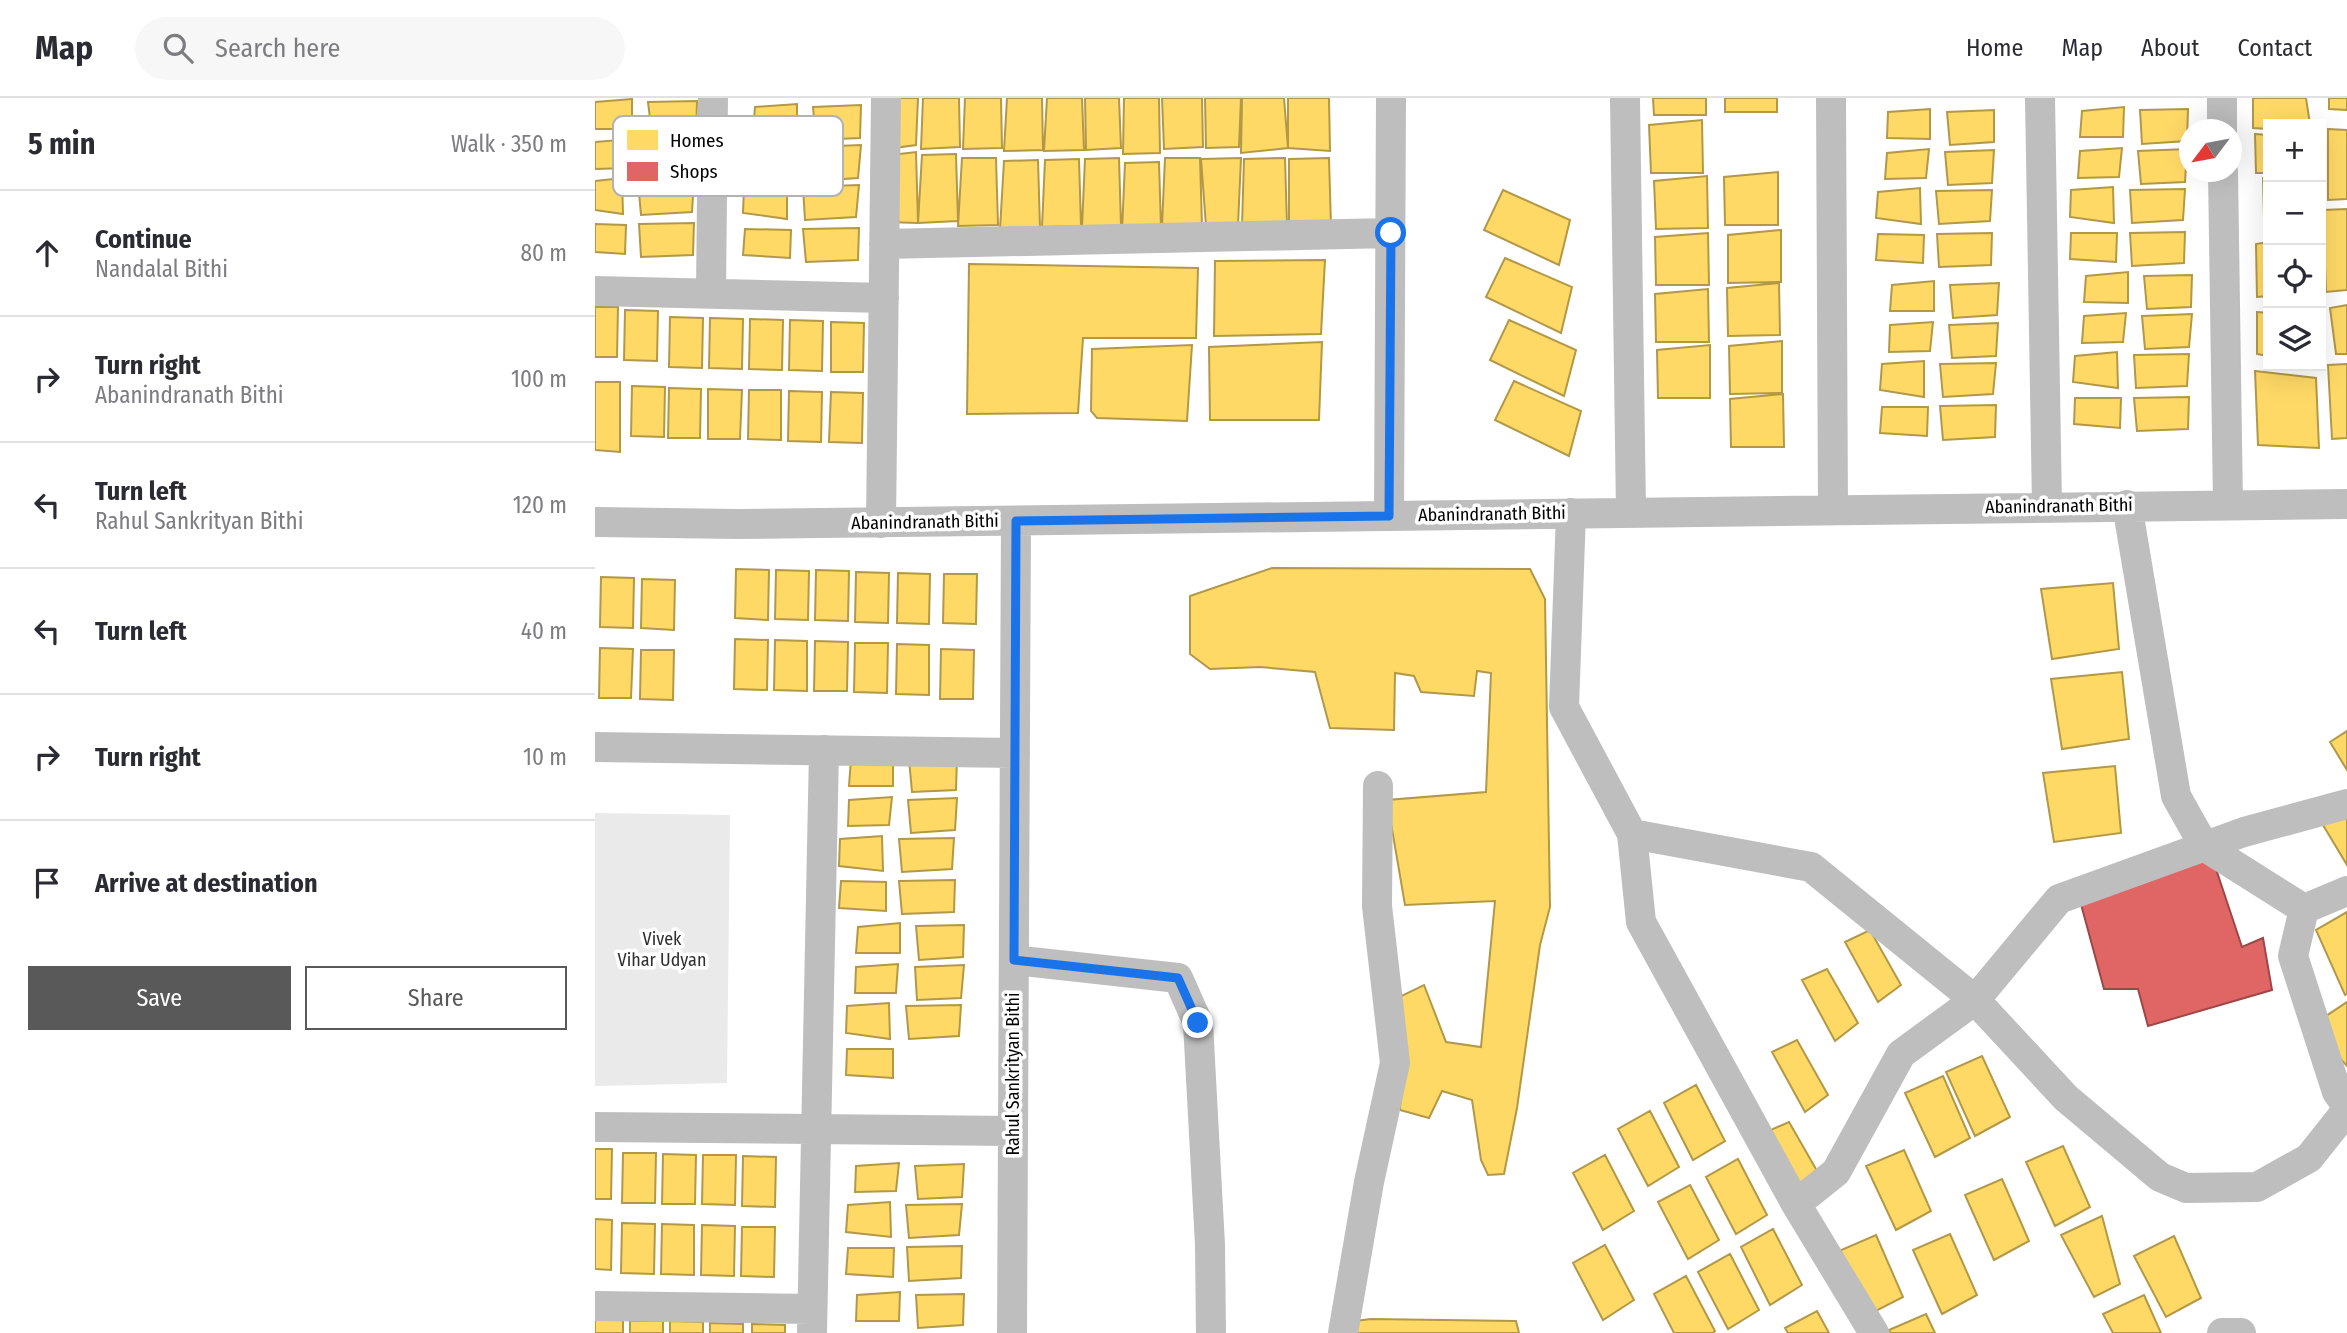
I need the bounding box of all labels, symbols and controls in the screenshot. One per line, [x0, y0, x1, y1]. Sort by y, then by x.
search box [135, 17, 625, 80]
text: Map [35, 28, 93, 68]
icon: search [159, 29, 197, 67]
text: Search here [215, 33, 340, 64]
text: Home [1966, 34, 2023, 62]
text: Map [2061, 34, 2103, 62]
text: About [2141, 34, 2199, 62]
text: Contact [2237, 34, 2312, 62]
legend [613, 116, 843, 196]
north arrow [2179, 119, 2242, 182]
map controls [2263, 119, 2326, 371]
button: + [2263, 119, 2326, 182]
text: 5 min [28, 126, 95, 162]
text: Homes [670, 129, 724, 152]
text: Walk · 350 m [451, 130, 567, 158]
text: Shops [670, 160, 718, 183]
button: − [2263, 182, 2326, 245]
route start [1375, 217, 1406, 248]
text: Continue [95, 224, 192, 255]
icon: ahead [28, 234, 66, 272]
text: 80 m [520, 239, 567, 267]
button: locate [2263, 245, 2326, 308]
text: Nandalal Bithi [95, 255, 228, 283]
button: layers [2263, 308, 2326, 371]
text: Turn right [95, 350, 201, 381]
icon: right [28, 360, 66, 398]
text: 100 m [511, 365, 567, 393]
text: Abanindranath Bithi [95, 381, 284, 409]
text: Turn left [95, 476, 187, 507]
icon: left [28, 486, 66, 524]
text: 120 m [513, 491, 567, 519]
street label: Abanindranath Bithi [1985, 494, 2133, 518]
street label: Abanindranath Bithi [1418, 502, 1566, 526]
text: Rahul Sankrityan Bithi [95, 507, 304, 535]
street label: Abanindranath Bithi [851, 510, 999, 534]
icon: left [28, 612, 66, 650]
text: Turn left [95, 616, 187, 647]
text: 40 m [521, 617, 567, 645]
icon: right [28, 738, 66, 776]
text: Turn right [95, 742, 201, 773]
text: 10 m [523, 743, 567, 771]
icon: arrive [28, 864, 66, 902]
text: Arrive at destination [95, 868, 318, 899]
park label: Vivek Vihar Udyan [618, 928, 706, 971]
button: Save [28, 966, 291, 1030]
button: Share [305, 966, 567, 1030]
street label: Rahul Sankrityan Bithi [1002, 992, 1024, 1156]
route end [1182, 1007, 1213, 1038]

